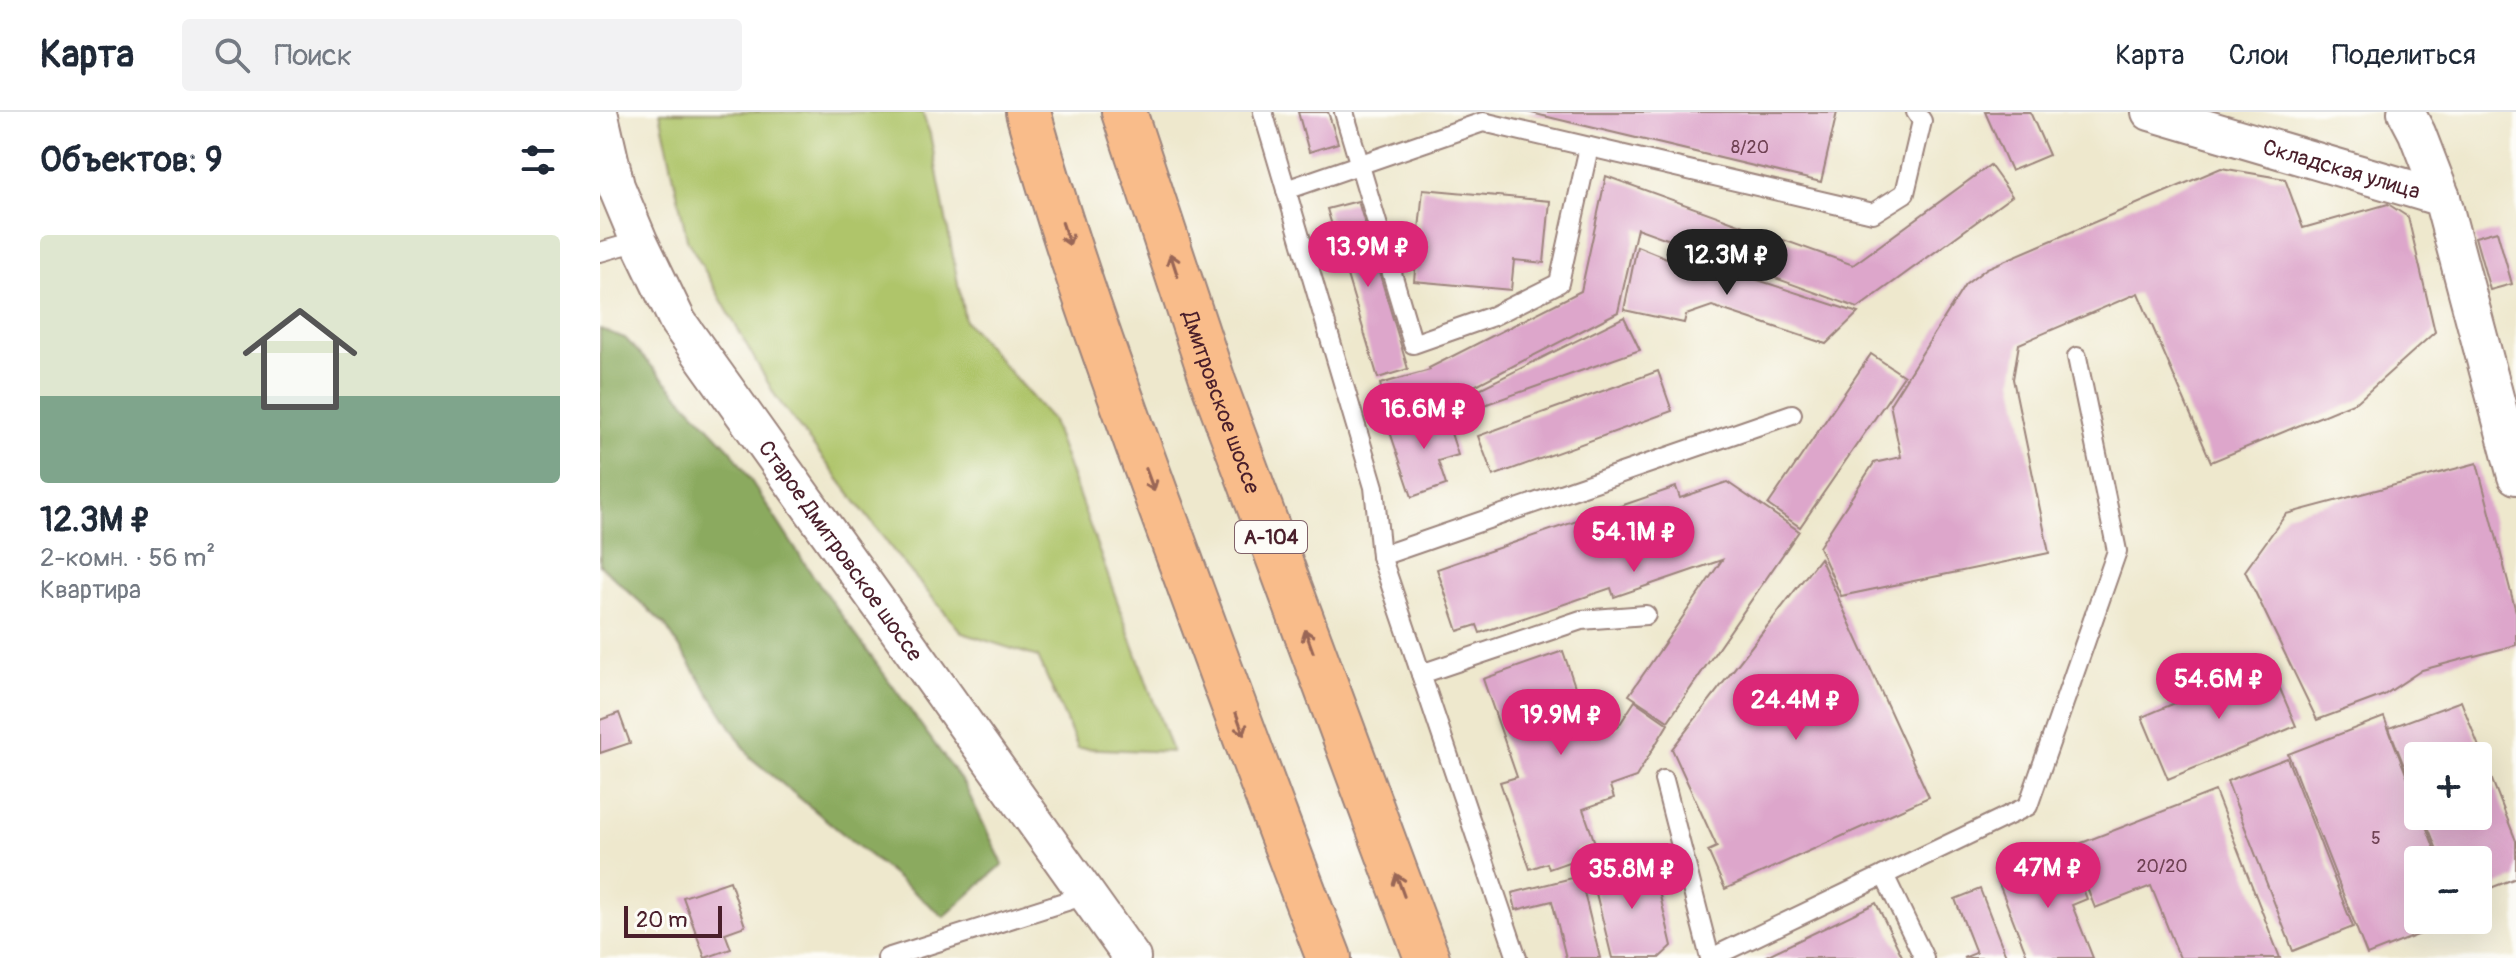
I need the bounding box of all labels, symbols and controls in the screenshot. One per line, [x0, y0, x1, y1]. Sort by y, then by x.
search box [182, 19, 742, 91]
text: Карта [40, 31, 134, 79]
icon: search [210, 33, 254, 77]
text: Поиск [274, 37, 352, 74]
text: Карта [2115, 38, 2185, 73]
text: Слои [2229, 38, 2288, 73]
text: Поделиться [2332, 38, 2476, 73]
street label: Складская улица [2260, 133, 2424, 206]
house number: 8/20 [1731, 136, 1769, 159]
icon: filters [516, 138, 560, 182]
text: Объектов: 9 [40, 139, 222, 182]
one-way arrow [1059, 221, 1074, 247]
pin: 13.9M ₽ [1294, 221, 1442, 289]
pin: 12.3M ₽ [1653, 229, 1801, 297]
text: 13.9M ₽ [1326, 231, 1410, 263]
text: 12.3M ₽ [1685, 239, 1769, 271]
one-way arrow [1166, 252, 1181, 277]
icon: home [228, 287, 372, 431]
street label: Дмитровское шоссе [1175, 306, 1266, 498]
pin: 16.6M ₽ [1350, 383, 1498, 451]
text: 16.6M ₽ [1381, 393, 1467, 425]
street label: Старое Дмитровское шоссе [752, 435, 929, 667]
one-way arrow [1144, 467, 1159, 492]
text: 12.3M ₽ [40, 499, 151, 542]
pin: 54.1M ₽ [1560, 506, 1708, 574]
text: 54.1M ₽ [1592, 516, 1677, 548]
road number: А-104 [1235, 521, 1307, 553]
text: 2-комн. · 56 m² [40, 542, 215, 574]
text: Квартира [40, 574, 141, 606]
one-way arrow [1301, 629, 1315, 654]
pin: 54.6M ₽ [2145, 653, 2293, 721]
text: 54.6M ₽ [2174, 663, 2264, 695]
pin: 24.4M ₽ [1722, 674, 1870, 742]
text: 24.4M ₽ [1751, 684, 1841, 716]
pin: 19.9M ₽ [1487, 689, 1635, 757]
text: 19.9M ₽ [1520, 699, 1602, 731]
one-way arrow [1234, 711, 1248, 736]
map controls [2404, 742, 2492, 934]
button: + [2404, 742, 2492, 830]
house number: 5 [2371, 827, 2381, 850]
pin: 47M ₽ [1992, 842, 2104, 910]
pin: 35.8M ₽ [1558, 843, 1706, 911]
button: − [2404, 846, 2492, 934]
text: 47M ₽ [2014, 852, 2082, 884]
text: 35.8M ₽ [1588, 853, 1676, 885]
house number: 20/20 [2136, 855, 2188, 878]
one-way arrow [1391, 873, 1406, 898]
scale bar [624, 902, 722, 938]
text: 20 m [636, 906, 688, 934]

